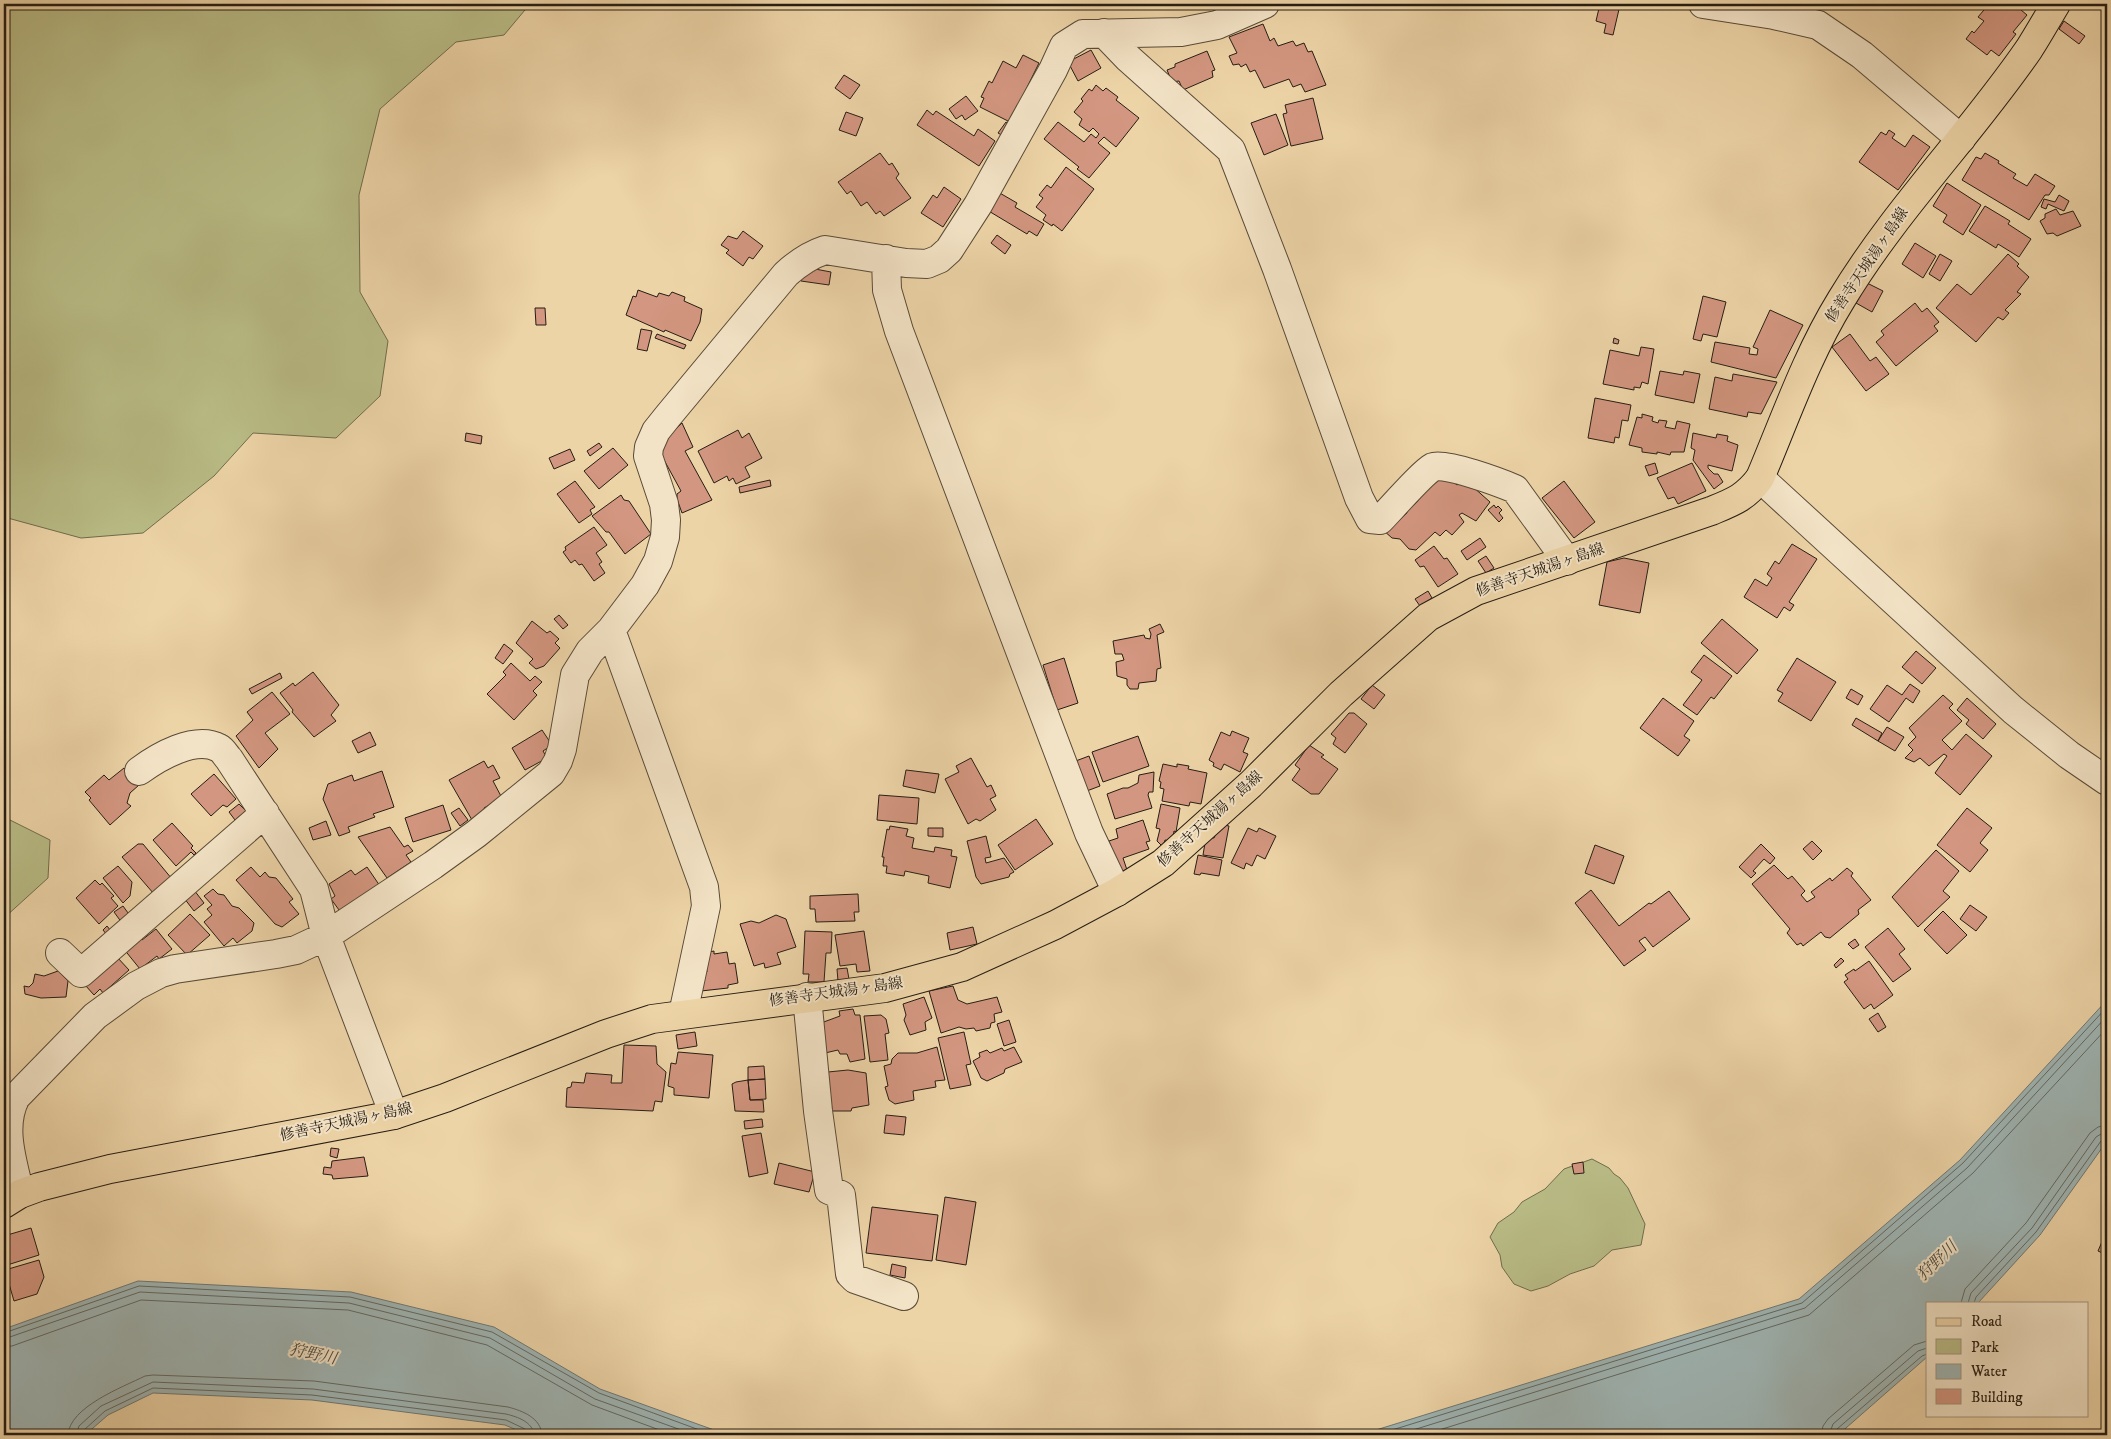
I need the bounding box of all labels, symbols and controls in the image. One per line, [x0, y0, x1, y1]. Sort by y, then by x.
street label: 修善寺天城湯ヶ島線 [1821, 204, 1913, 326]
street label: 修善寺天城湯ヶ島線 [1473, 539, 1607, 601]
street label: 修善寺天城湯ヶ島線 [1153, 767, 1267, 871]
street label: 修善寺天城湯ヶ島線 [768, 973, 904, 1011]
street label: 修善寺天城湯ヶ島線 [278, 1099, 414, 1145]
water label: 狩野川 [1913, 1236, 1963, 1285]
legend [1926, 1302, 2088, 1416]
text: Road [1971, 1312, 2003, 1331]
text: Park [1971, 1338, 2000, 1357]
water label: 狩野川 [287, 1339, 341, 1369]
text: Water [1970, 1362, 2007, 1381]
text: Building [1971, 1388, 2023, 1407]

